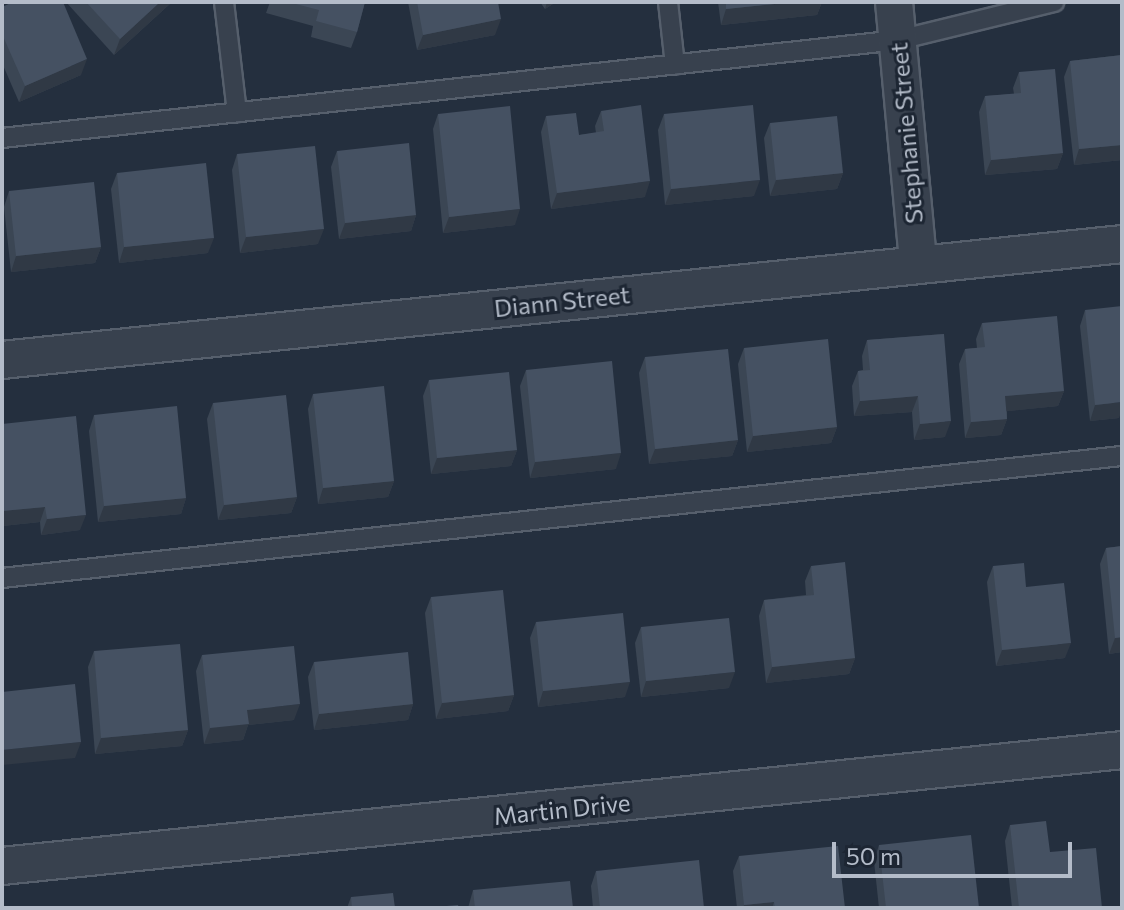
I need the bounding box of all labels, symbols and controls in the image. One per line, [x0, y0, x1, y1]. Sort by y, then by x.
street label: Stephanie Street [884, 41, 928, 225]
street label: Diann Street [493, 280, 631, 322]
street label: Martin Drive [492, 788, 632, 830]
scale bar [836, 826, 1076, 876]
text: 50 m [846, 841, 901, 870]

